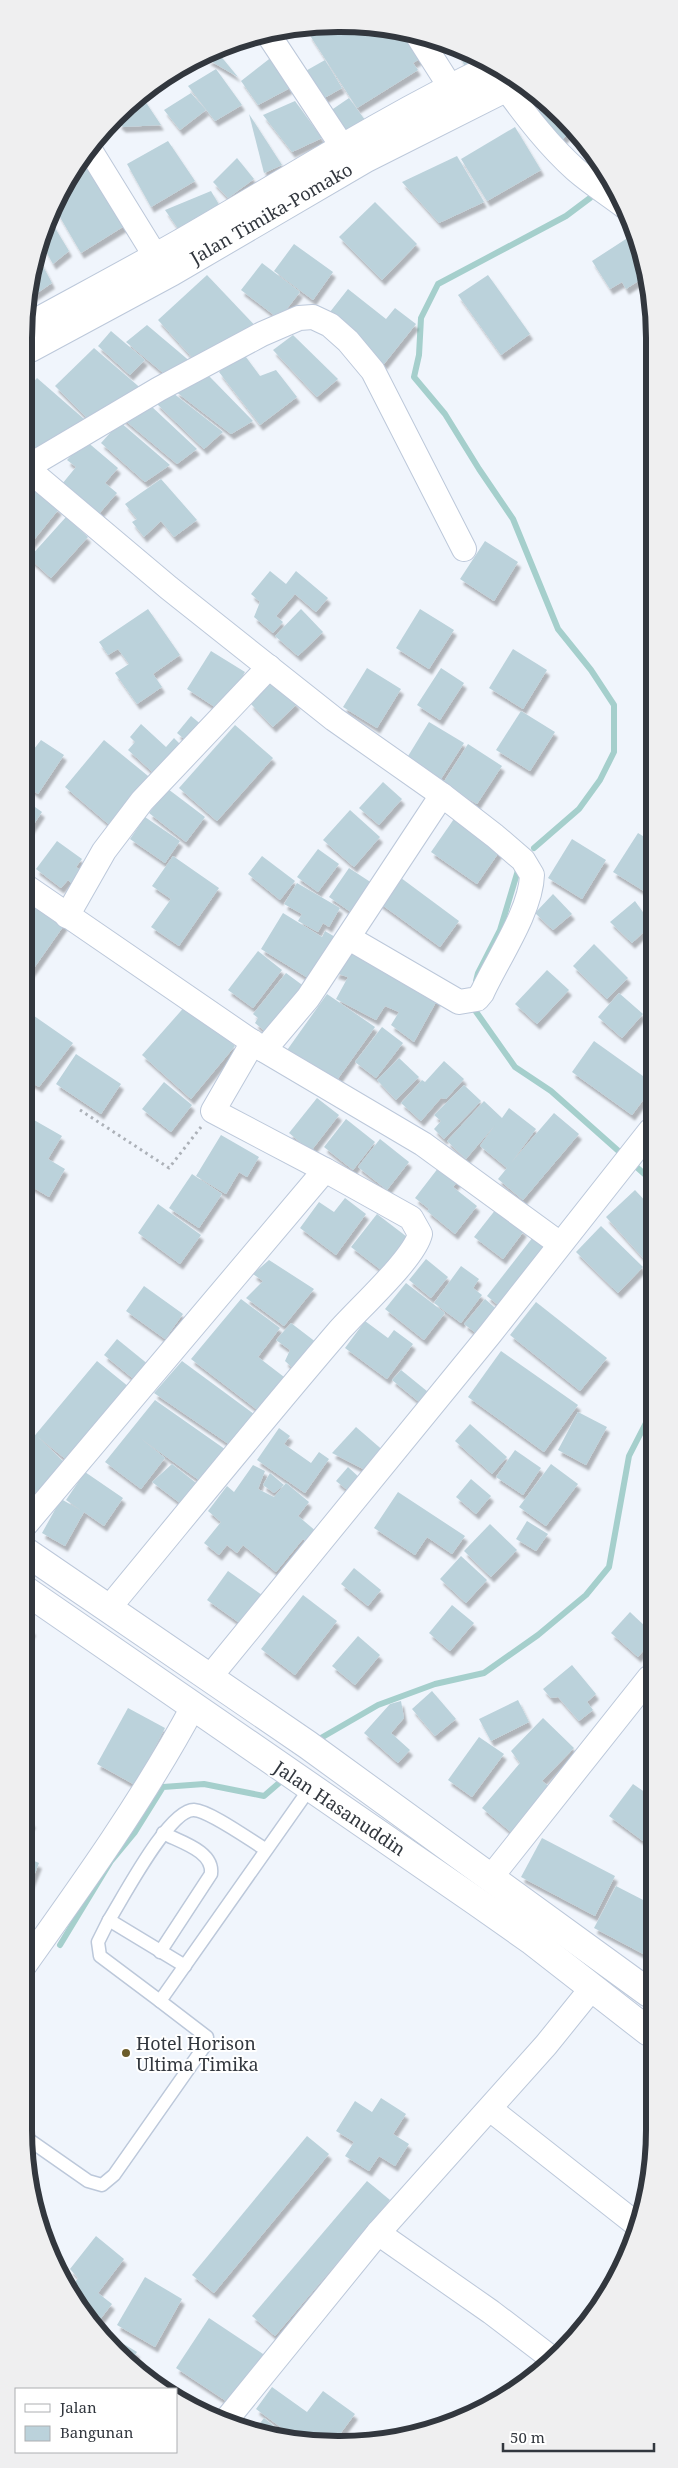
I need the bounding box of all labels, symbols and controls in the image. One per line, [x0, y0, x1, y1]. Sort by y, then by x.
street label: Jalan Timika-Pomako [185, 157, 356, 270]
street label: Jalan Hasanuddin [269, 1755, 411, 1861]
place label: Hotel Horison Ultima Timika [136, 2031, 259, 2076]
marker: Hotel Horison Ultima Timika [120, 2047, 132, 2059]
legend [15, 2388, 178, 2453]
text: Jalan [59, 2397, 97, 2417]
scale bar [503, 2420, 654, 2452]
text: Bangunan [60, 2422, 134, 2442]
text: 50 m [510, 2427, 545, 2447]

